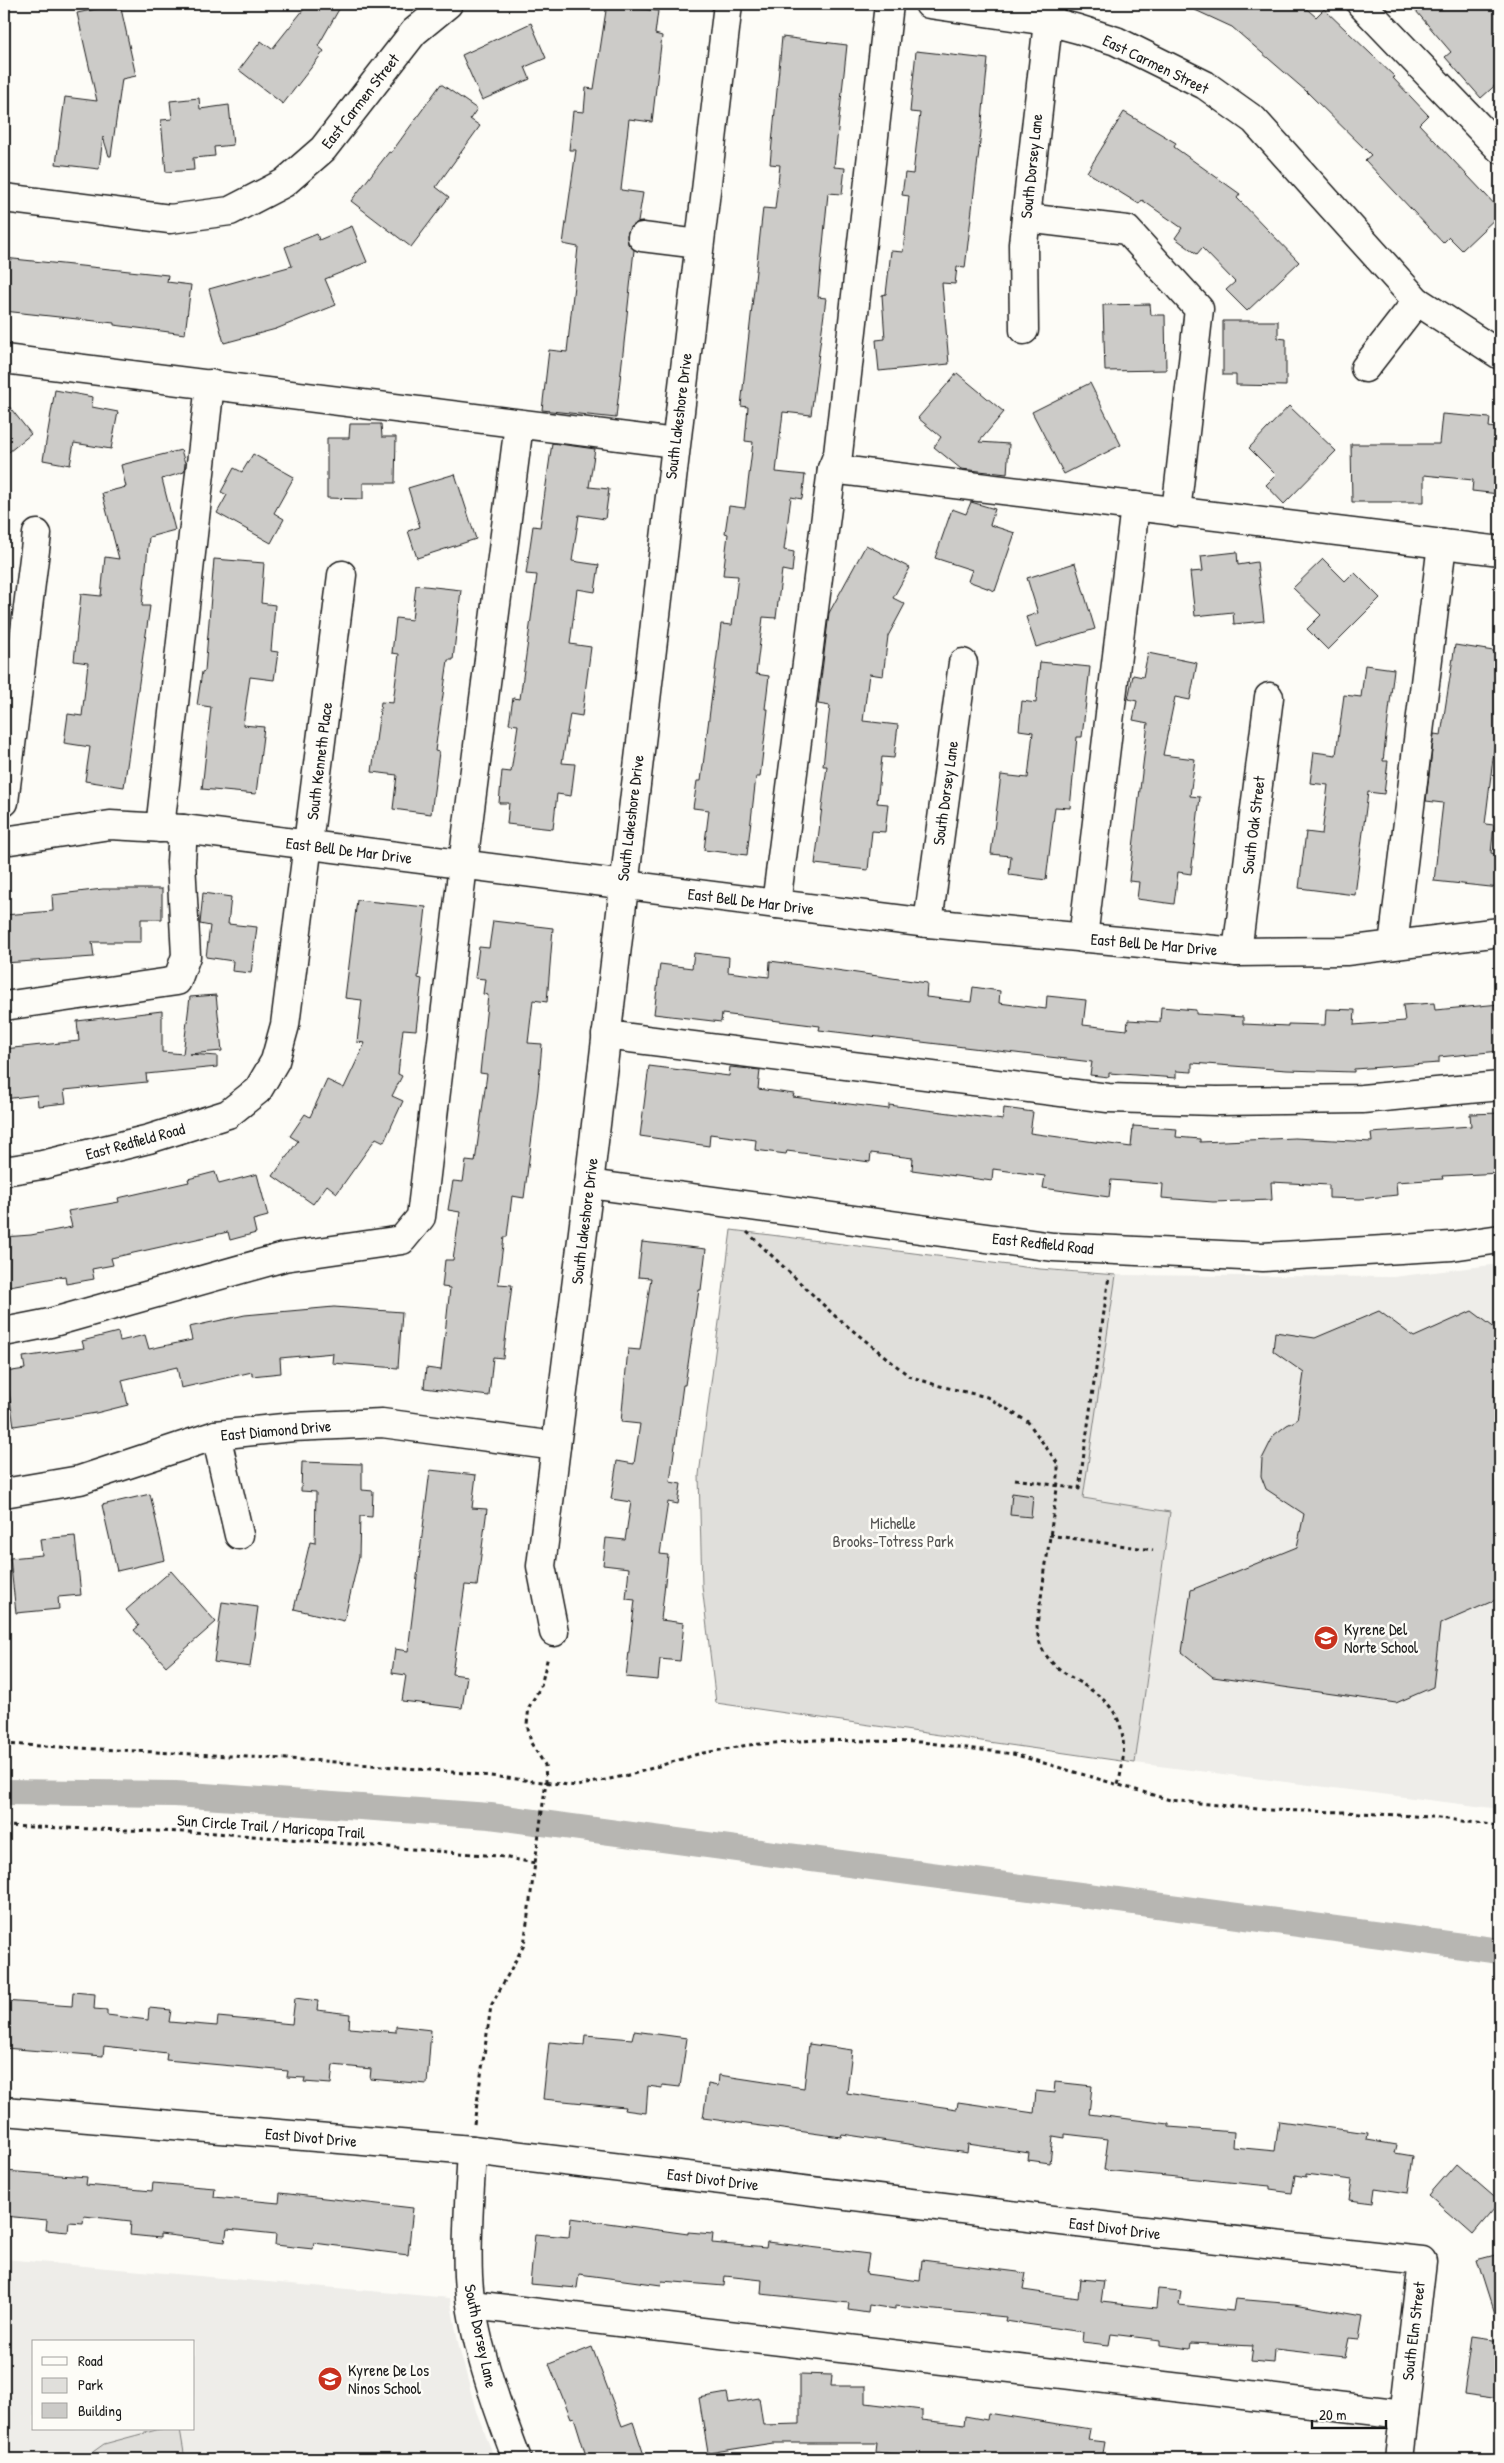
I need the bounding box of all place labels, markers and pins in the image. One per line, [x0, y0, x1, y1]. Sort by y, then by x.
place label: Kyrene Del Norte School [1344, 1618, 1419, 1658]
school or university icon: Kyrene Del Norte School [1313, 1625, 1339, 1651]
place label: Kyrene De Los Ninos School [348, 2359, 429, 2399]
school or university icon: Kyrene De Los Ninos School [317, 2366, 343, 2392]

